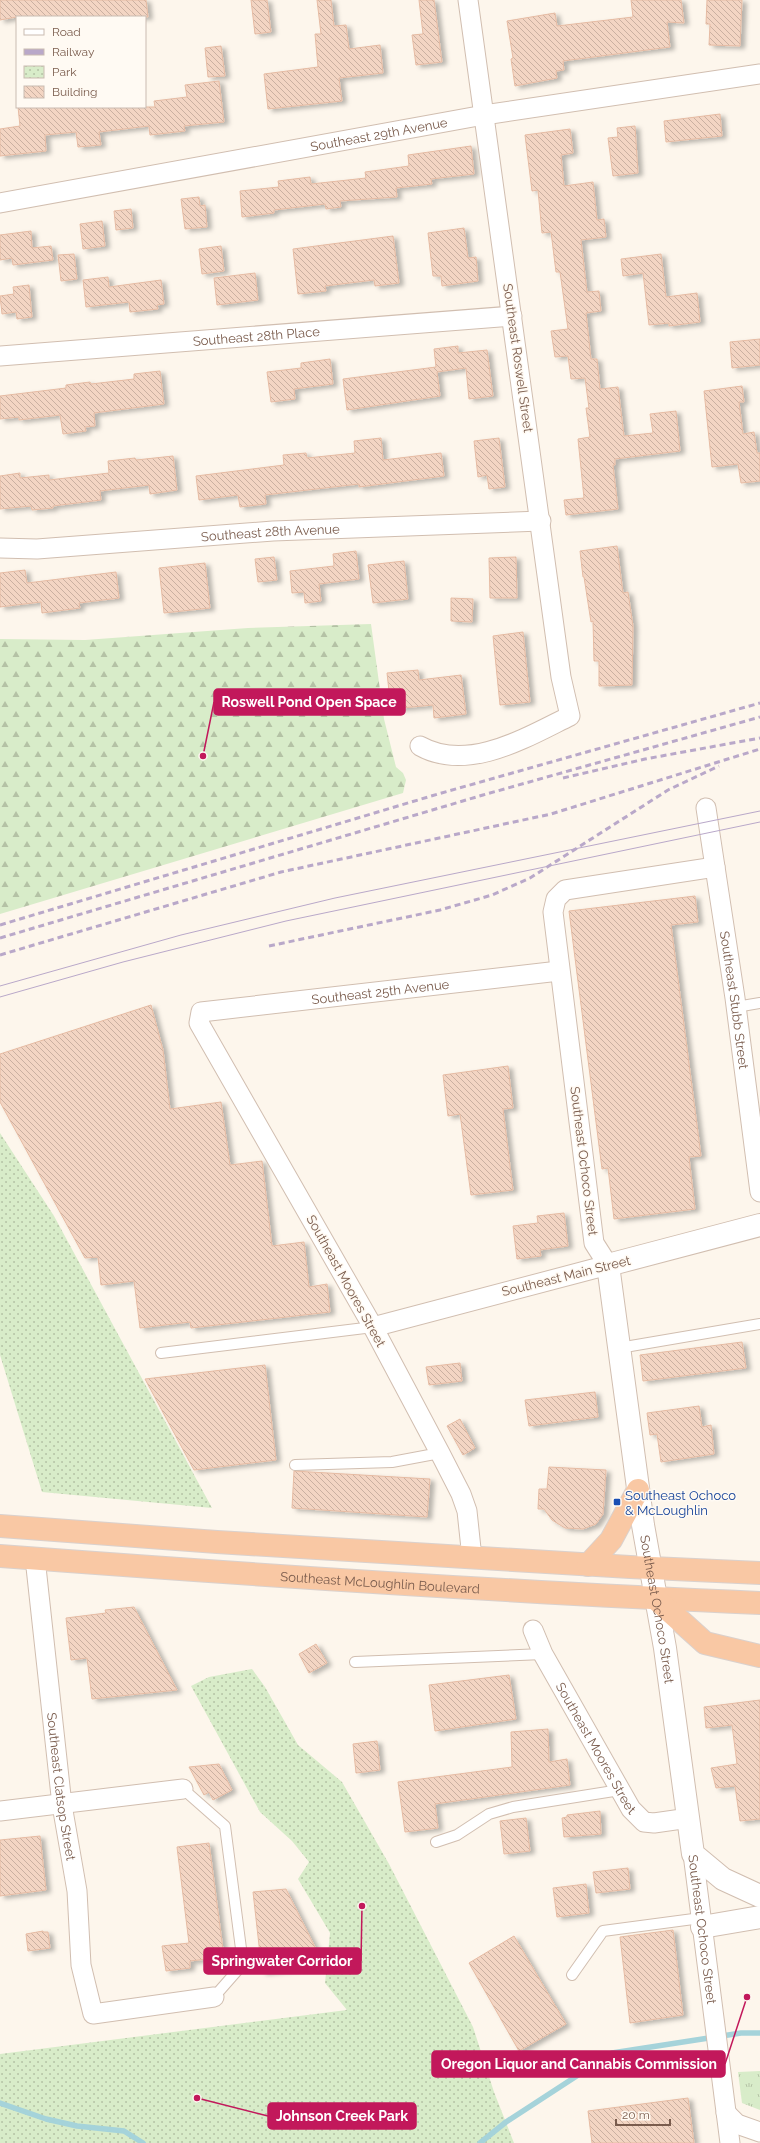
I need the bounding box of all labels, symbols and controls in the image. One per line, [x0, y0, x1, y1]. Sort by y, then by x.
legend [16, 16, 146, 108]
text: Road [52, 25, 81, 39]
text: Railway [52, 45, 95, 59]
text: Park [52, 65, 77, 79]
text: Building [52, 85, 98, 99]
street label: Southeast 29th Avenue [309, 114, 449, 154]
street label: Southeast Roswell Street [500, 283, 536, 434]
street label: Southeast 28th Place [192, 324, 321, 348]
street label: Southeast 28th Avenue [200, 521, 340, 544]
callout: Roswell Pond Open Space [214, 689, 405, 715]
text: Roswell Pond Open Space [221, 694, 397, 710]
street label: Southeast Stubb Street [717, 930, 752, 1071]
street label: Southeast 25th Avenue [311, 976, 450, 1007]
street label: Southeast Ochoco Street [567, 1085, 601, 1237]
street label: Southeast Moores Street [303, 1212, 389, 1350]
street label: Southeast Main Street [500, 1253, 633, 1299]
place label: Southeast Ochoco & McLoughlin [625, 1488, 736, 1518]
marker: Southeast Ochoco & McLoughlin [612, 1497, 622, 1507]
street label: Southeast Ochoco Street [637, 1534, 677, 1685]
street label: Southeast McLoughlin Boulevard [280, 1569, 480, 1596]
street label: Southeast Moores Street [553, 1680, 640, 1818]
street label: Southeast Clatsop Street [44, 1712, 79, 1862]
street label: Southeast Ochoco Street [686, 1854, 720, 2006]
callout: Springwater Corridor [204, 1948, 361, 1974]
text: Springwater Corridor [212, 1953, 353, 1969]
callout: Oregon Liquor and Cannabis Commission [432, 2051, 725, 2077]
text: Oregon Liquor and Cannabis Commission [441, 2056, 717, 2072]
scale bar [616, 2101, 670, 2127]
callout: Johnson Creek Park [268, 2103, 416, 2129]
text: Johnson Creek Park [276, 2108, 408, 2124]
text: 20 m [622, 2108, 650, 2122]

